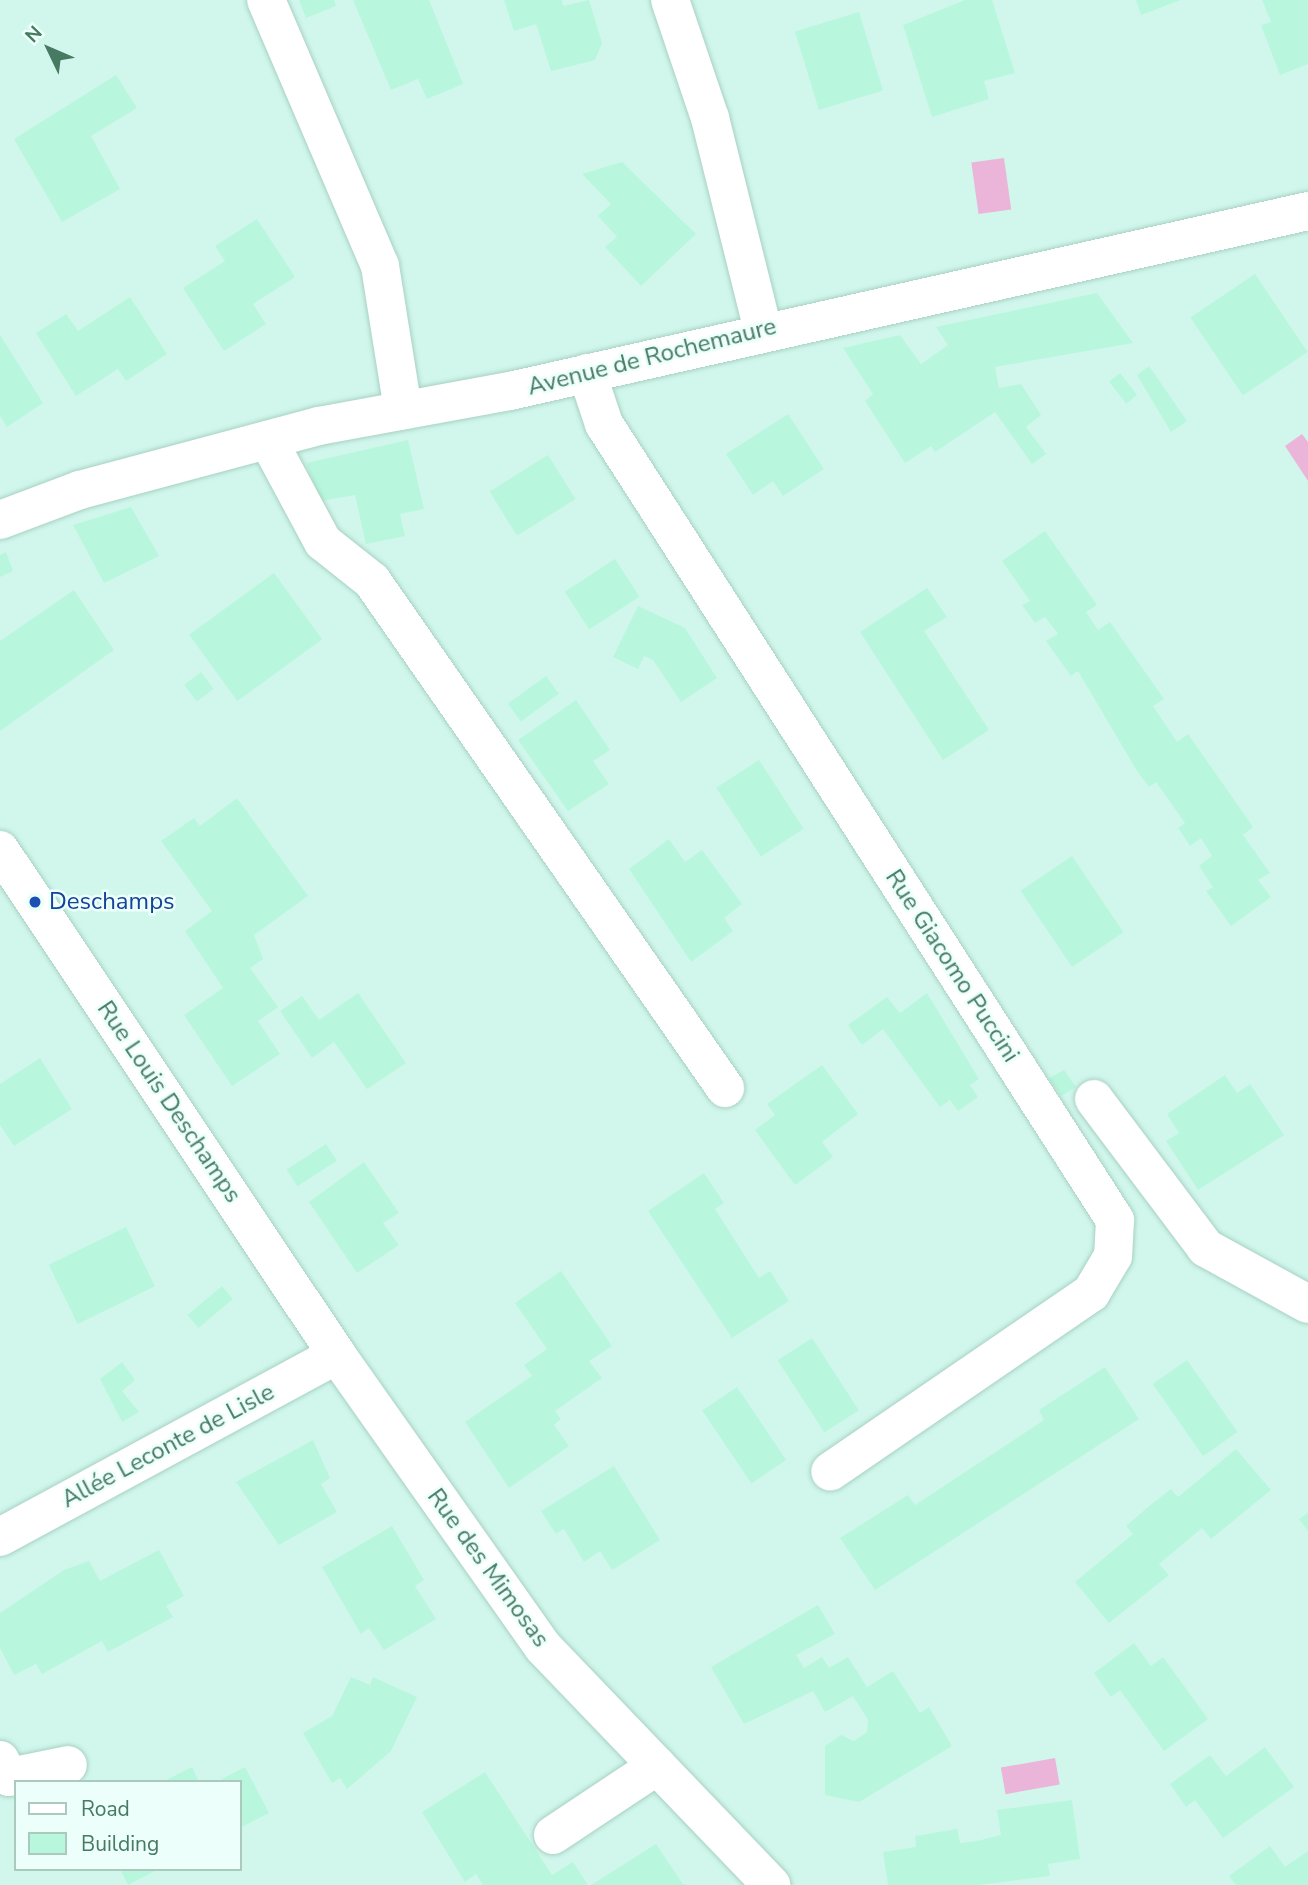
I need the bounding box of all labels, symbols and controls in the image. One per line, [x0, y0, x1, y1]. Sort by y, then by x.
north arrow [14, 14, 84, 84]
text: N [20, 20, 48, 49]
street label: Avenue de Rochemaure [525, 312, 779, 402]
street label: Rue Giacomo Puccini [879, 864, 1025, 1068]
place label: Deschamps [49, 888, 175, 916]
marker: Deschamps [27, 894, 43, 910]
street label: Rue Louis Deschamps [91, 996, 247, 1208]
street label: Allée Leconte de Lisle [57, 1378, 279, 1514]
street label: Rue des Mimosas [421, 1483, 555, 1653]
legend [14, 1780, 242, 1871]
text: Road [81, 1795, 130, 1823]
text: Building [81, 1830, 159, 1858]

